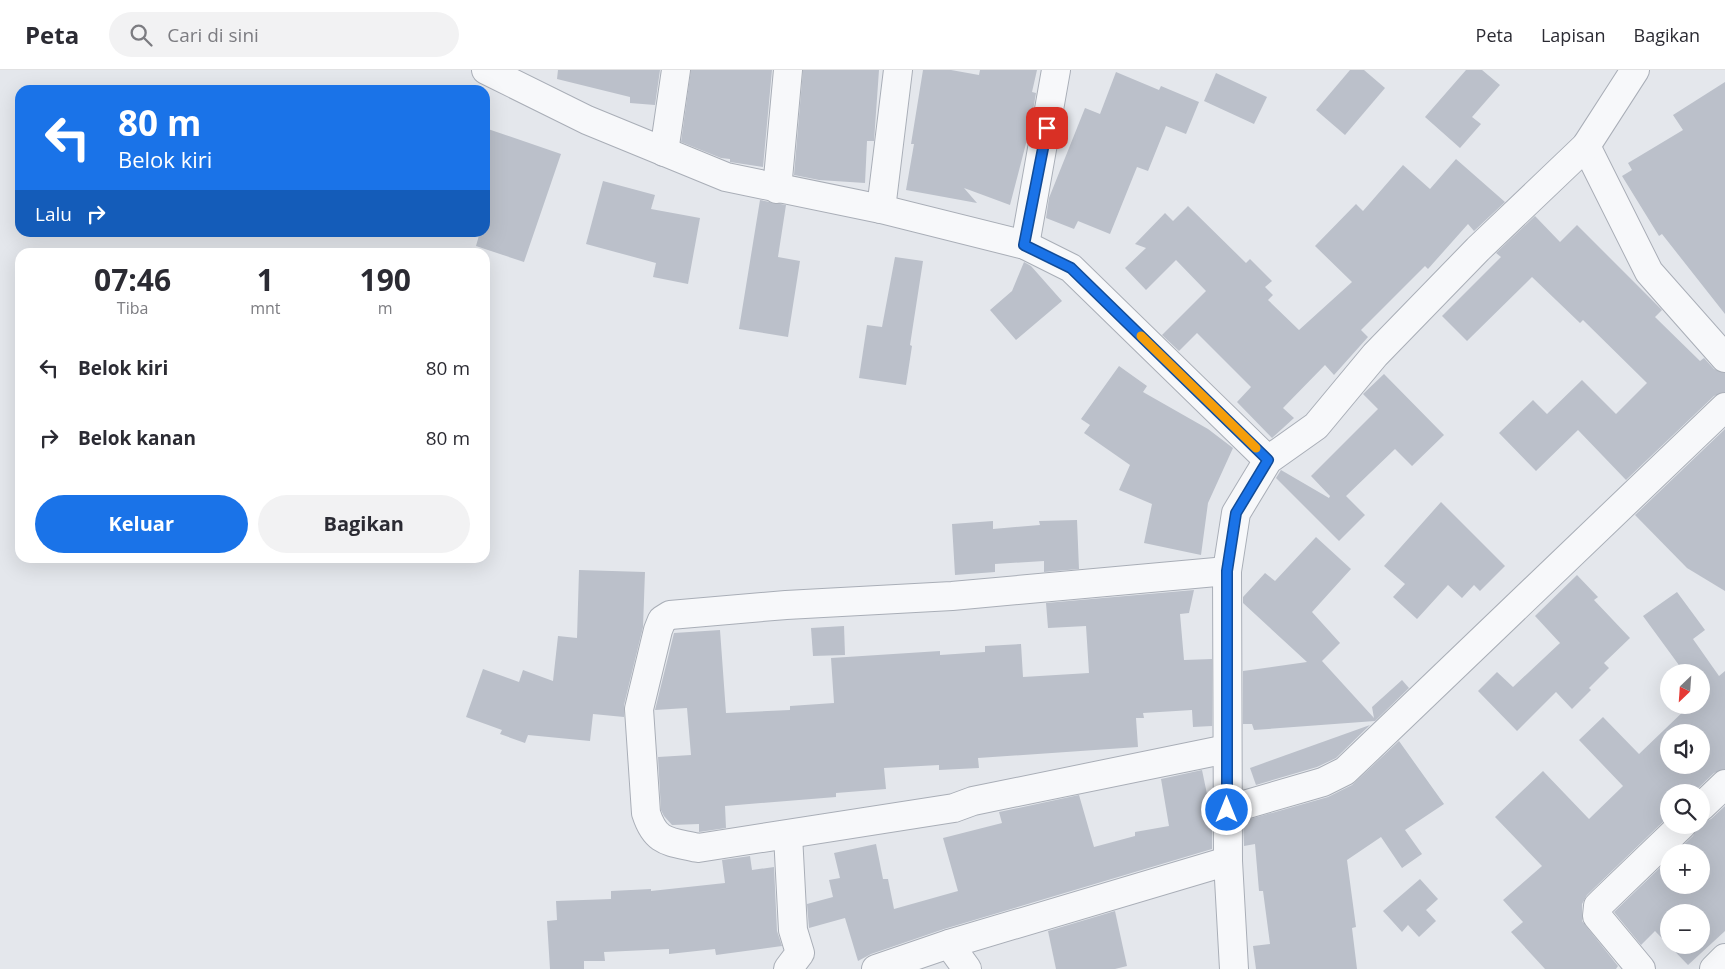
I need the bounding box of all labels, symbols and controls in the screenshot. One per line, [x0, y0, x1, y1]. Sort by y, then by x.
search box [109, 12, 459, 57]
text: Peta [25, 18, 79, 51]
icon: search [127, 21, 155, 49]
text: Cari di sini [167, 22, 259, 48]
text: Peta [1476, 23, 1513, 47]
text: Lapisan [1541, 23, 1606, 47]
text: Bagikan [1634, 23, 1700, 47]
text: 80 m [118, 99, 201, 146]
icon: left [35, 105, 100, 170]
pin [1026, 107, 1068, 149]
icon: arrive [1033, 114, 1061, 142]
text: Belok kiri [118, 144, 212, 174]
icon: right [82, 200, 110, 228]
text: Lalu [35, 201, 72, 227]
text: 07:46 [94, 259, 171, 300]
text: 1 [257, 259, 274, 300]
text: 190 [360, 259, 411, 300]
text: Tiba [117, 297, 148, 319]
text: mnt [250, 297, 281, 319]
text: m [378, 297, 393, 319]
icon: left [35, 354, 63, 382]
text: Belok kiri [78, 355, 168, 381]
text: 80 m [426, 355, 470, 381]
icon: right [35, 424, 63, 452]
text: Belok kanan [78, 425, 196, 451]
text: 80 m [426, 425, 470, 451]
button: Keluar [35, 495, 248, 553]
button: Bagikan [258, 495, 470, 553]
north arrow [1660, 664, 1710, 714]
map controls [1660, 664, 1710, 954]
button: sound [1660, 724, 1710, 774]
position arrow [1200, 783, 1252, 835]
button: search [1660, 784, 1710, 834]
button: + [1660, 844, 1710, 894]
button: − [1660, 904, 1710, 954]

